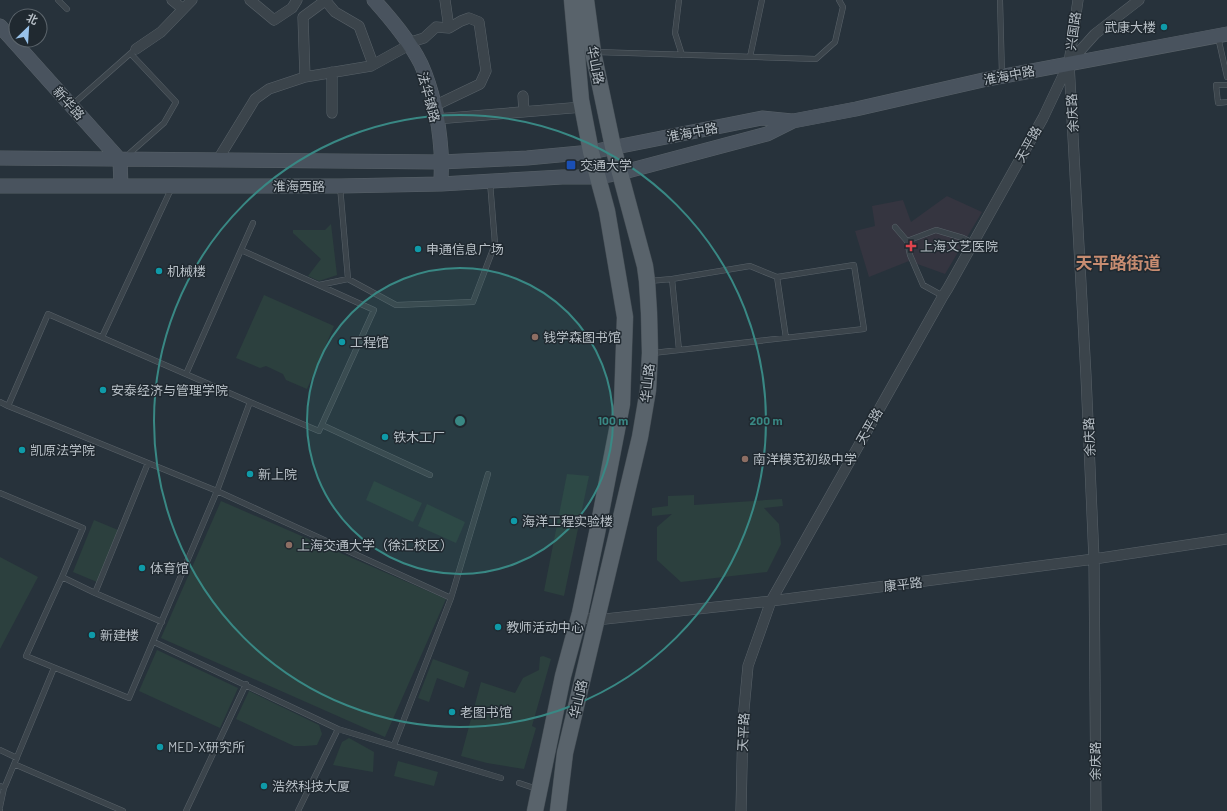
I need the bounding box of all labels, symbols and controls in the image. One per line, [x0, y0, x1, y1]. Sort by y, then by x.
north arrow [8, 8, 48, 48]
text: 北 [25, 10, 40, 27]
street label: 兴国路 [1062, 11, 1084, 51]
place label: 武康大楼 [1104, 19, 1156, 35]
marker: 武康大楼 [1159, 22, 1169, 32]
street label: 华山路 [584, 44, 608, 86]
street label: 淮海中路 [982, 62, 1036, 88]
street label: 法华镇路 [415, 70, 443, 124]
street label: 新华路 [50, 83, 88, 123]
street label: 余庆路 [1063, 93, 1081, 133]
street label: 淮海中路 [665, 119, 719, 145]
street label: 天平路 [1012, 123, 1044, 165]
place label: 交通大学 [580, 157, 632, 173]
marker: 交通大学 [565, 159, 577, 171]
street label: 淮海西路 [273, 178, 325, 194]
place label: 上海文艺医院 [920, 238, 998, 254]
marker: 上海文艺医院 [905, 240, 917, 252]
place label: 申通信息广场 [426, 241, 504, 257]
marker: 申通信息广场 [413, 244, 423, 254]
district label: 天平路街道 [1076, 252, 1161, 272]
place label: 机械楼 [167, 263, 206, 279]
marker: 机械楼 [154, 266, 164, 276]
place label: 钱学森图书馆 [543, 329, 621, 345]
marker: 钱学森图书馆 [530, 332, 540, 342]
place label: 工程馆 [350, 334, 389, 350]
marker: 工程馆 [337, 337, 347, 347]
street label: 华山路 [637, 363, 657, 403]
place label: 安泰经济与管理学院 [111, 382, 228, 398]
marker: 安泰经济与管理学院 [98, 385, 108, 395]
street label: 天平路 [852, 405, 886, 447]
text: 100 m [598, 413, 628, 427]
text: 200 m [750, 413, 782, 427]
centre of rings [453, 414, 467, 428]
street label: 余庆路 [1080, 417, 1098, 457]
place label: 铁木工厂 [393, 429, 445, 445]
marker: 铁木工厂 [380, 432, 390, 442]
place label: 凯原法学院 [30, 442, 95, 458]
marker: 凯原法学院 [17, 445, 27, 455]
place label: 南洋模范初级中学 [753, 451, 857, 467]
marker: 南洋模范初级中学 [740, 454, 750, 464]
place label: 新上院 [258, 466, 297, 482]
marker: 新上院 [245, 469, 255, 479]
place label: 海洋工程实验楼 [522, 513, 613, 529]
marker: 海洋工程实验楼 [509, 516, 519, 526]
place label: 上海交通大学（徐汇校区） [297, 537, 453, 553]
marker: 上海交通大学（徐汇校区） [284, 540, 294, 550]
place label: 体育馆 [150, 560, 189, 576]
marker: 体育馆 [137, 563, 147, 573]
street label: 康平路 [883, 574, 923, 594]
place label: 教师活动中心 [506, 619, 584, 635]
marker: 教师活动中心 [493, 622, 503, 632]
place label: 新建楼 [100, 627, 139, 643]
marker: 新建楼 [87, 630, 97, 640]
street label: 华山路 [566, 678, 590, 720]
place label: 老图书馆 [460, 704, 512, 720]
marker: 老图书馆 [447, 707, 457, 717]
street label: 天平路 [734, 712, 752, 752]
place label: MED-X研究所 [168, 739, 245, 755]
street label: 余庆路 [1087, 741, 1103, 781]
marker: MED-X研究所 [155, 742, 165, 752]
place label: 浩然科技大厦 [272, 778, 350, 794]
marker: 浩然科技大厦 [259, 781, 269, 791]

